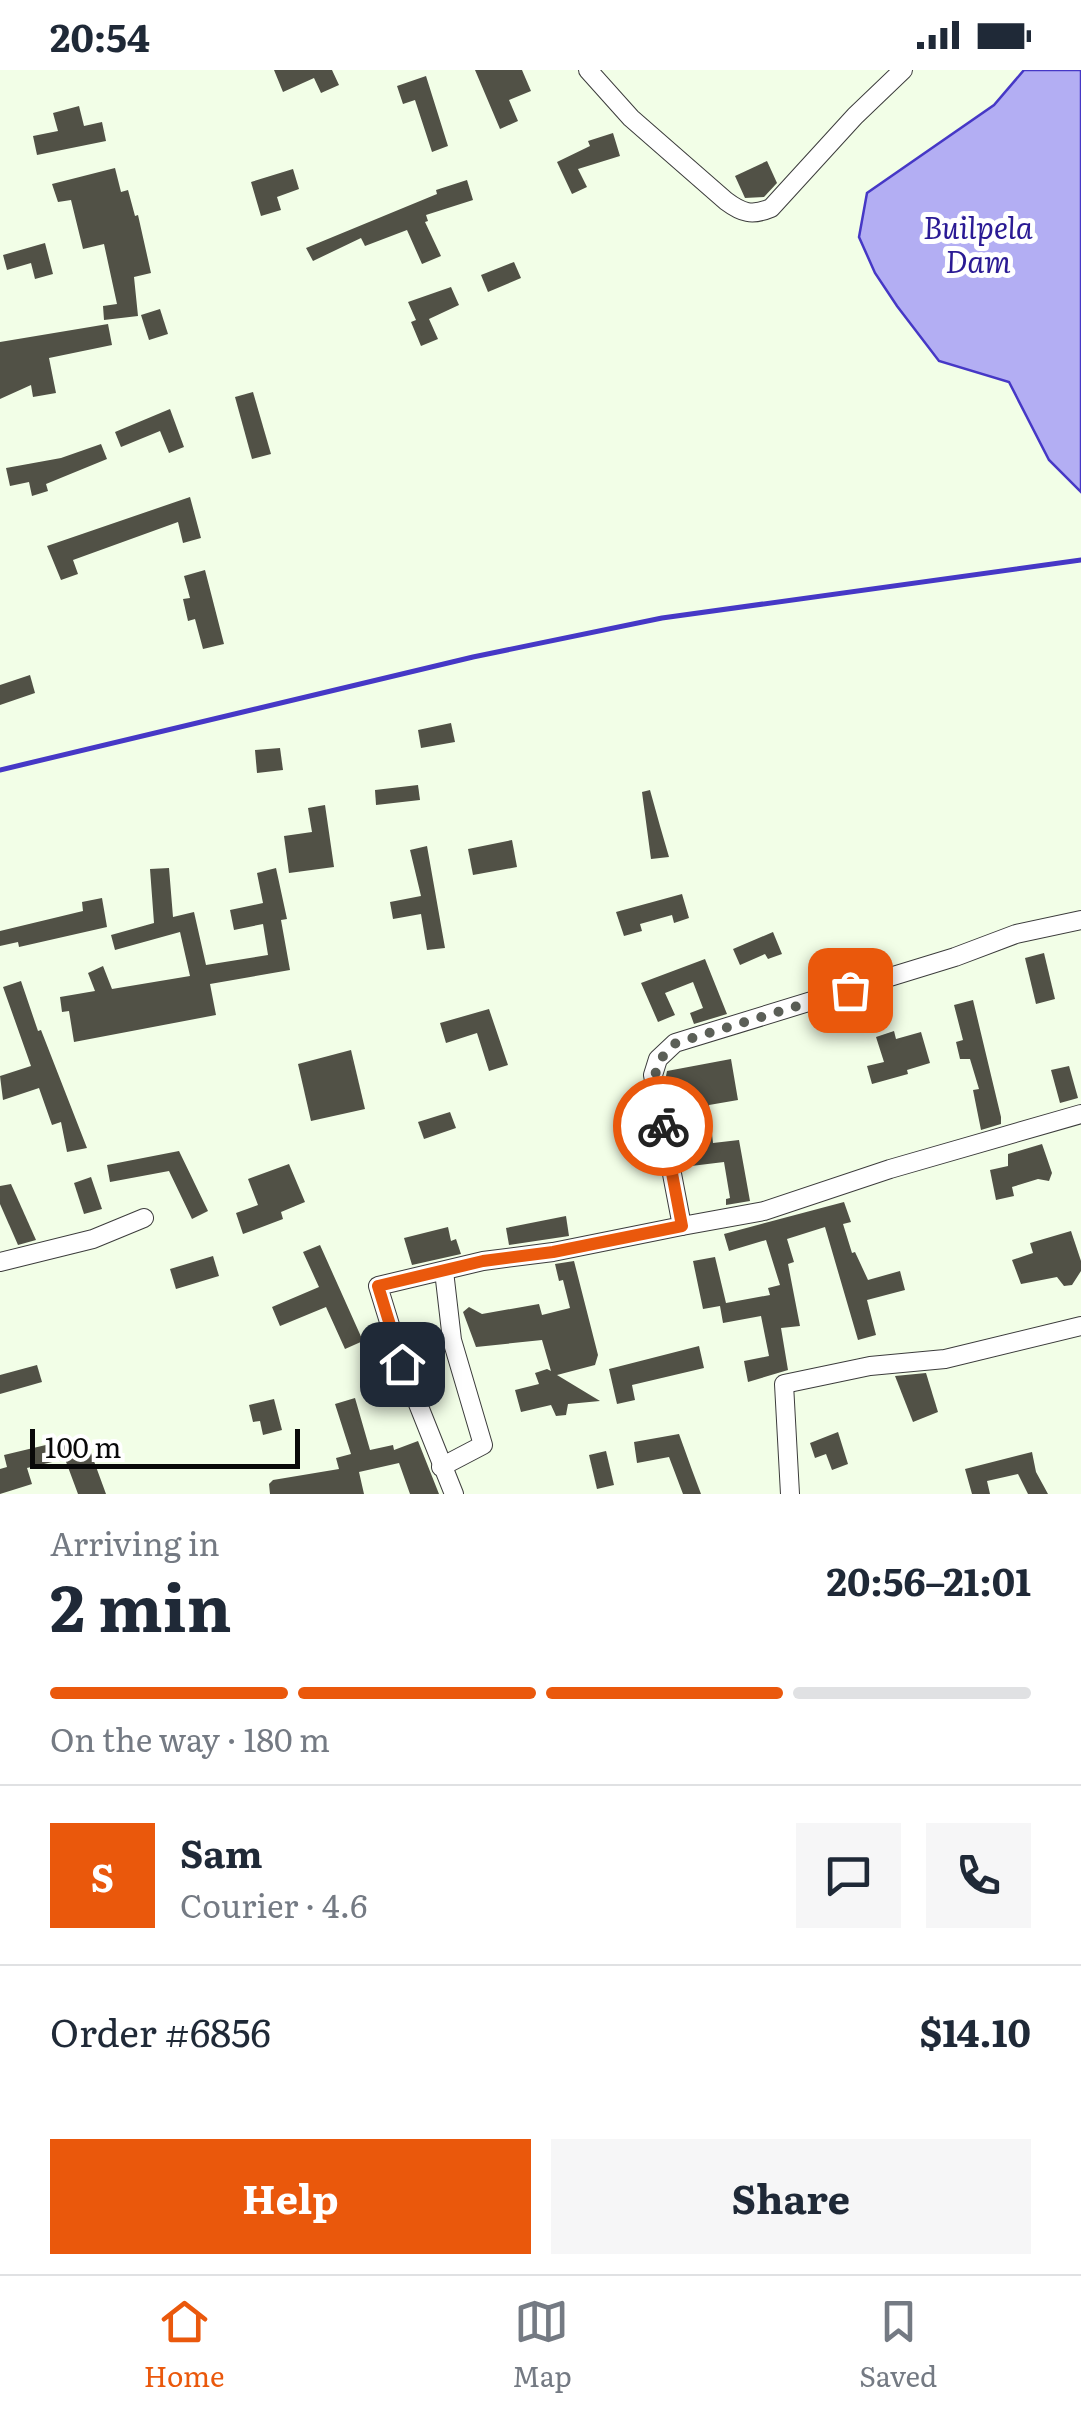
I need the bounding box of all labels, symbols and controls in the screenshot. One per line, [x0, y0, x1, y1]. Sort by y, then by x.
text: 20:54 [50, 7, 150, 64]
water label: Builpela Dam [923, 204, 1033, 282]
pin [808, 948, 893, 1033]
icon: bag [823, 963, 878, 1018]
courier [613, 1076, 713, 1176]
icon: bike [636, 1099, 691, 1154]
pin [360, 1322, 445, 1407]
icon: home [375, 1337, 430, 1392]
scale bar [30, 1424, 300, 1468]
text: 100 m [45, 1425, 122, 1467]
text: Arriving in [50, 1518, 220, 1566]
text: 20:56–21:01 [827, 1551, 1031, 1608]
text: 2 min [50, 1555, 232, 1652]
text: On the way · 180 m [50, 1714, 330, 1762]
text: Sam [180, 1823, 263, 1880]
button: chat [796, 1823, 901, 1928]
button: phone [926, 1823, 1031, 1928]
text: S [91, 1847, 114, 1904]
text: Courier · 4.6 [180, 1880, 367, 1928]
text: Order #6856 [50, 2002, 271, 2059]
text: $14.10 [920, 2002, 1031, 2059]
button: Help [50, 2139, 531, 2254]
button: Share [551, 2139, 1031, 2254]
tab: Home [144, 2294, 225, 2396]
tab: Map [512, 2294, 572, 2396]
tab: Saved [859, 2294, 937, 2396]

